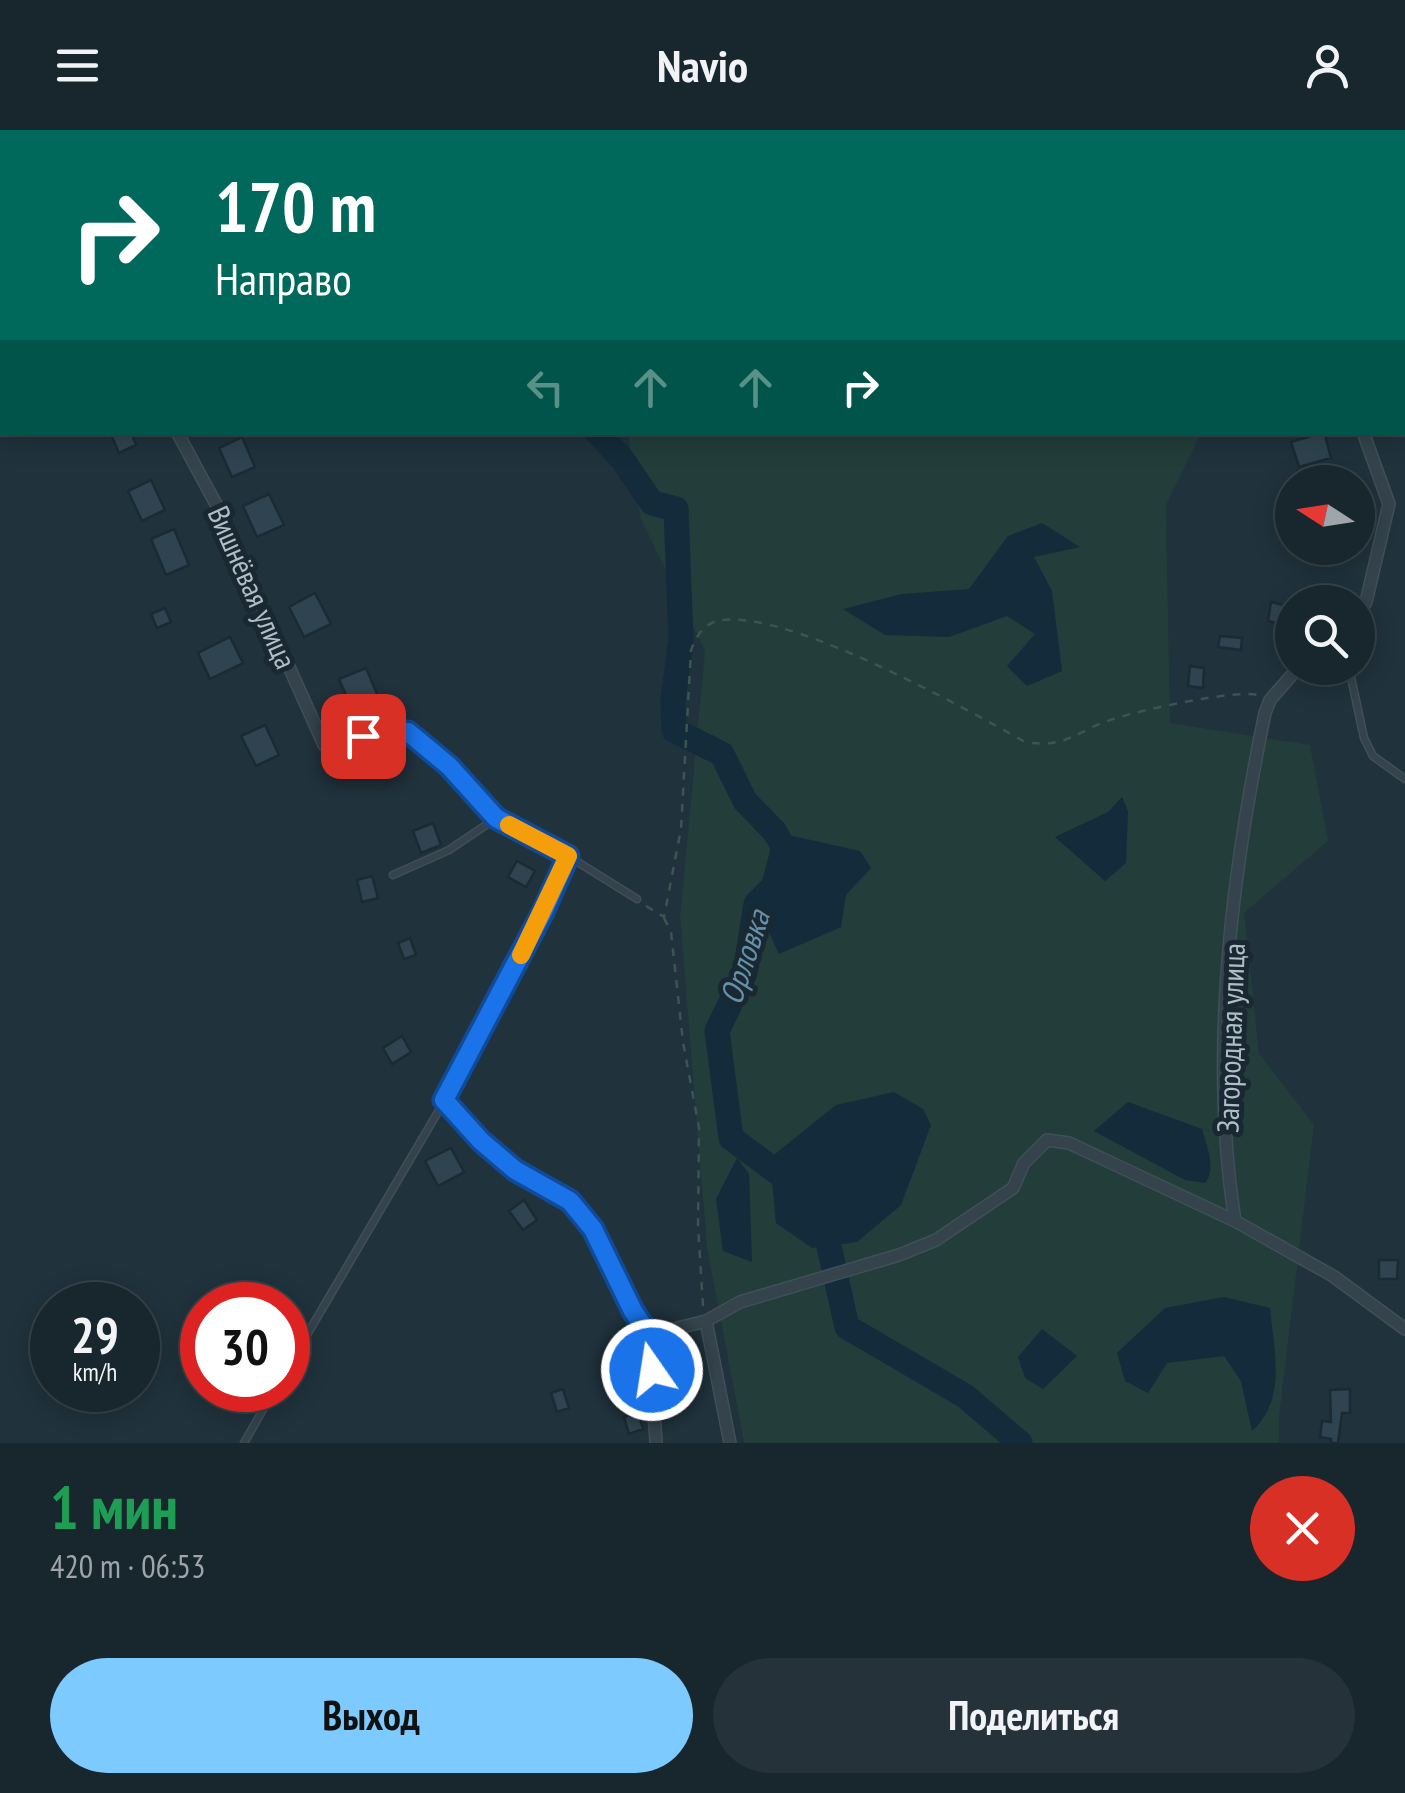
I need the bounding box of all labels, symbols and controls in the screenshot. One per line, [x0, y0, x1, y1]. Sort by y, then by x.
text: Navio [657, 36, 748, 94]
icon: menu [50, 38, 105, 93]
icon: person [1300, 38, 1355, 93]
text: 170 m [215, 161, 376, 251]
icon: right [50, 170, 180, 300]
text: Направо [215, 249, 352, 307]
icon: left [518, 360, 573, 415]
icon: ahead [623, 360, 678, 415]
icon: ahead [728, 360, 783, 415]
icon: right [833, 360, 888, 415]
north arrow [1275, 465, 1375, 565]
map controls [1275, 465, 1375, 685]
street label: Вишнёвая улица [200, 500, 306, 674]
button: search [1275, 585, 1375, 685]
pin [321, 694, 406, 779]
icon: arrive [336, 709, 391, 764]
water label: Орловка [709, 903, 780, 1009]
street label: Загородная улица [1207, 942, 1253, 1134]
speed limit sign: 30 [180, 1282, 310, 1412]
text: 29 [71, 1302, 119, 1367]
position arrow [600, 1318, 704, 1422]
text: km/h [73, 1356, 117, 1388]
text: 1 мин [50, 1468, 178, 1546]
button: close [1250, 1476, 1355, 1581]
text: 420 m · 06:53 [50, 1545, 205, 1587]
button: Выход [50, 1658, 693, 1773]
button: Поделиться [713, 1658, 1355, 1773]

